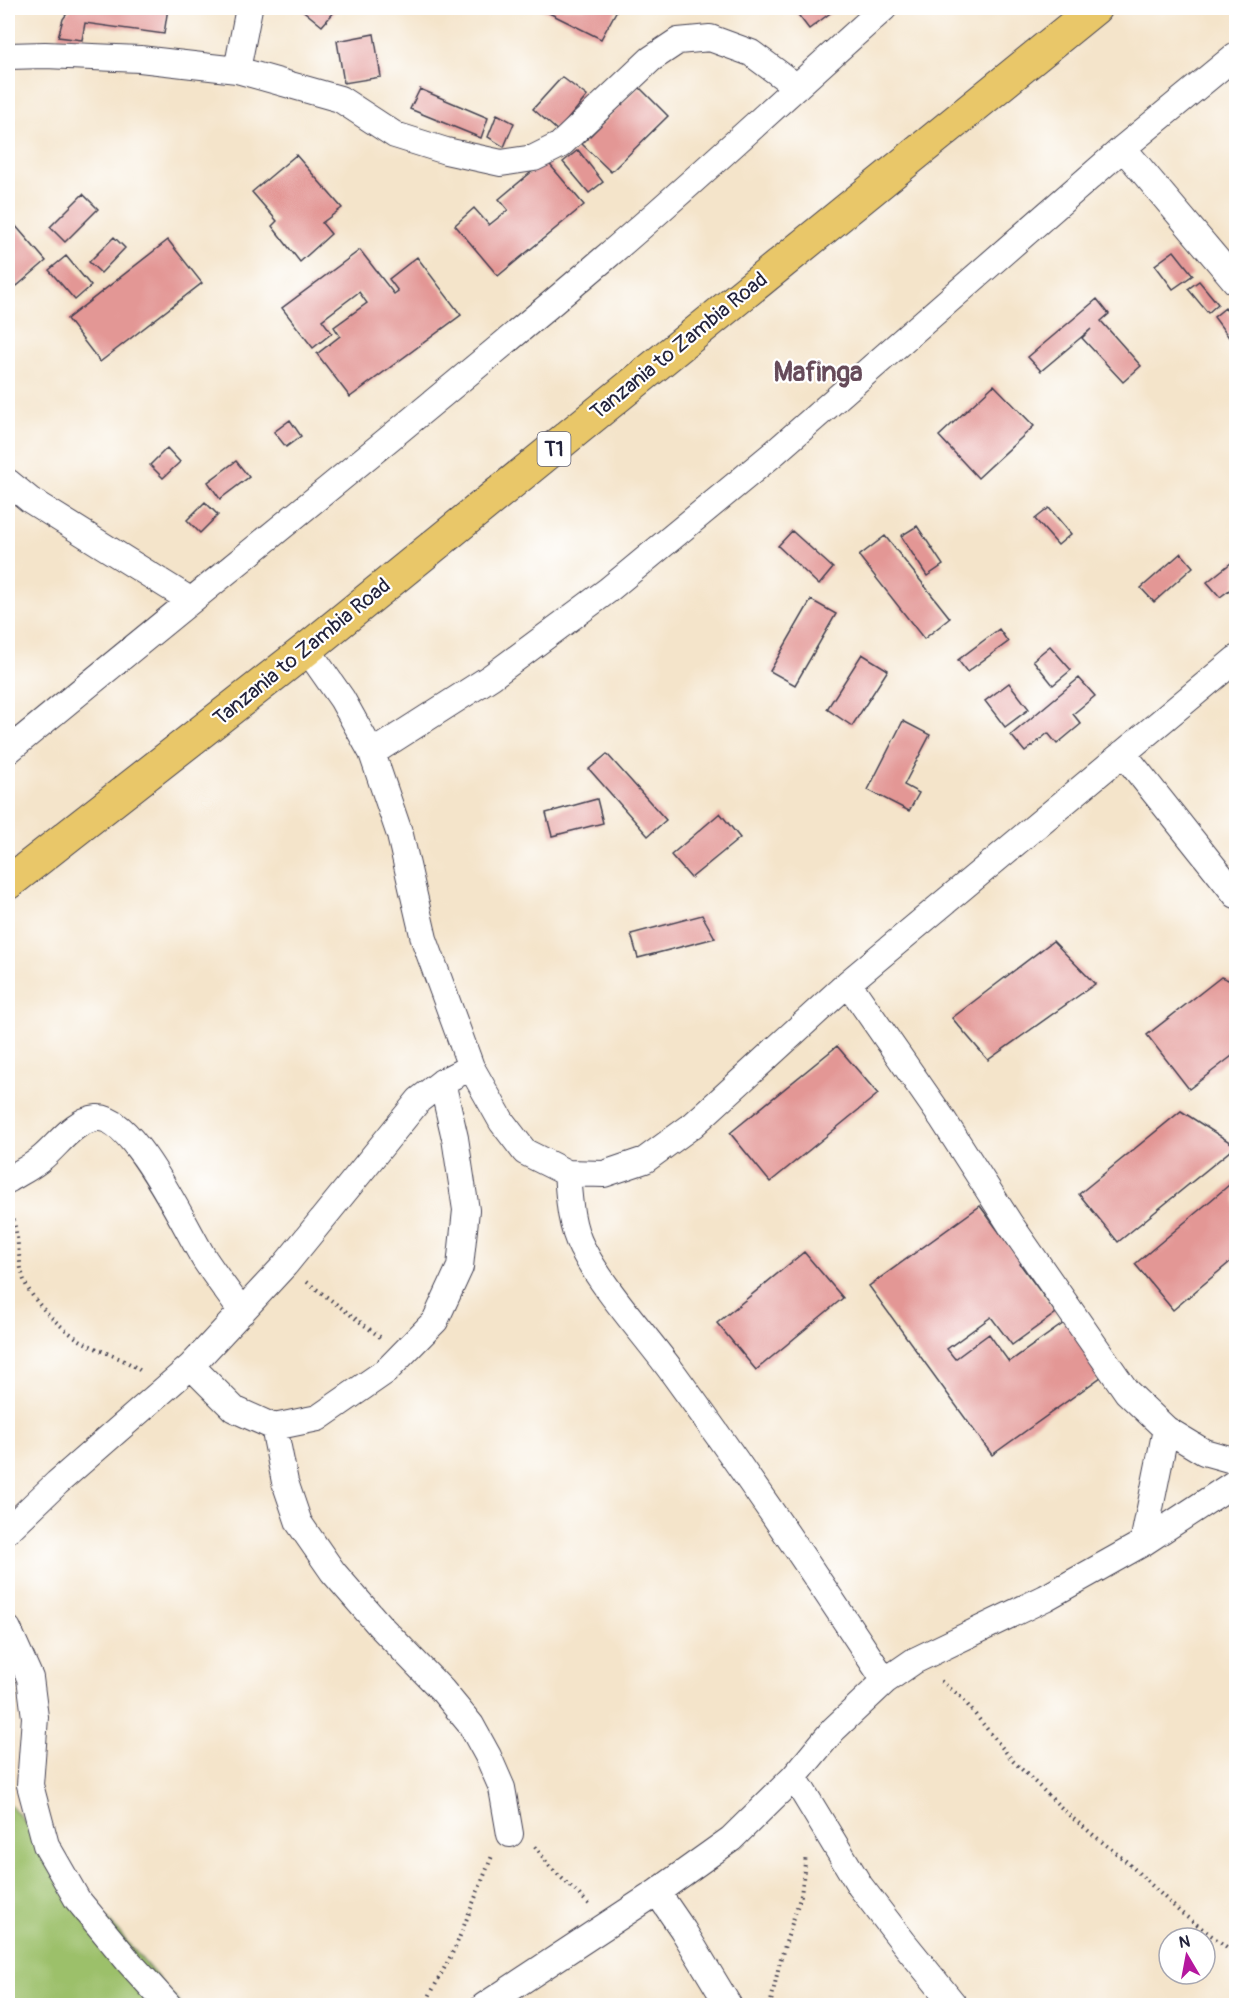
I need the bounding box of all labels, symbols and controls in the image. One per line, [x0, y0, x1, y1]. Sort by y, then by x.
street label: Tanzania to Zambia Road [585, 266, 773, 426]
district label: Mafinga [773, 356, 863, 389]
road number: T1 [538, 432, 570, 466]
street label: Tanzania to Zambia Road [208, 572, 396, 732]
north arrow [1157, 1926, 1217, 1986]
text: N [1178, 1931, 1192, 1953]

